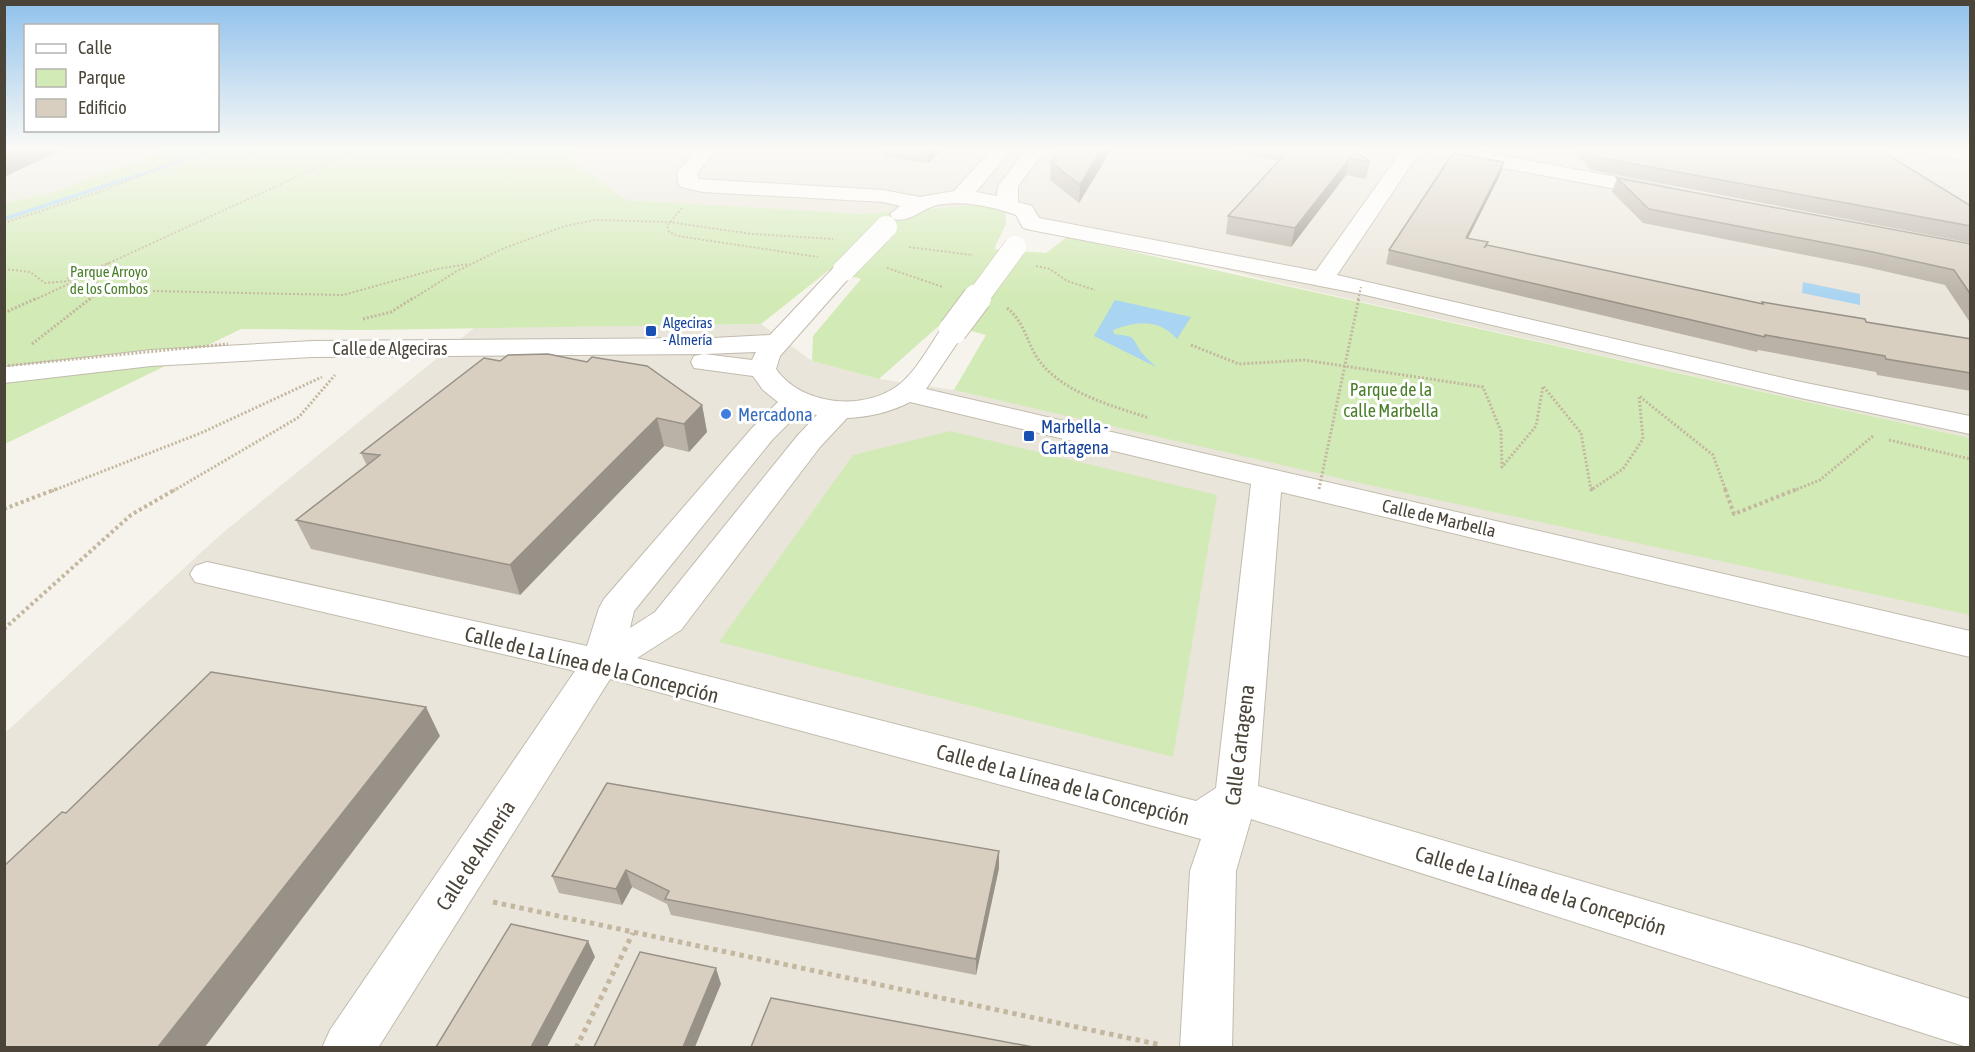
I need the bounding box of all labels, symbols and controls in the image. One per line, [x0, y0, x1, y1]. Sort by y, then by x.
legend [24, 24, 219, 132]
text: Calle [78, 37, 112, 58]
text: Parque [78, 67, 126, 88]
text: Edificio [78, 97, 127, 118]
park label: Parque Arroyo de los Combos [70, 263, 148, 297]
place label: Algeciras - Almería [663, 314, 713, 348]
marker: Algeciras - Almería [644, 324, 658, 338]
street label: Calle de Algeciras [333, 338, 447, 359]
park label: Parque de la calle Marbella [1343, 379, 1439, 421]
place label: Mercadona [738, 404, 813, 425]
marker: Mercadona [719, 407, 733, 421]
place label: Marbella - Cartagena [1041, 416, 1109, 458]
marker: Marbella - Cartagena [1022, 429, 1036, 443]
street label: Calle de Marbella [1380, 495, 1498, 541]
street label: Calle de La Línea de la Concepción [462, 621, 722, 707]
street label: Calle Cartagena [1220, 683, 1258, 807]
street label: Calle de La Línea de la Concepción [934, 739, 1192, 829]
street label: Calle de Almería [431, 796, 519, 914]
street label: Calle de La Línea de la Concepción [1413, 840, 1669, 940]

